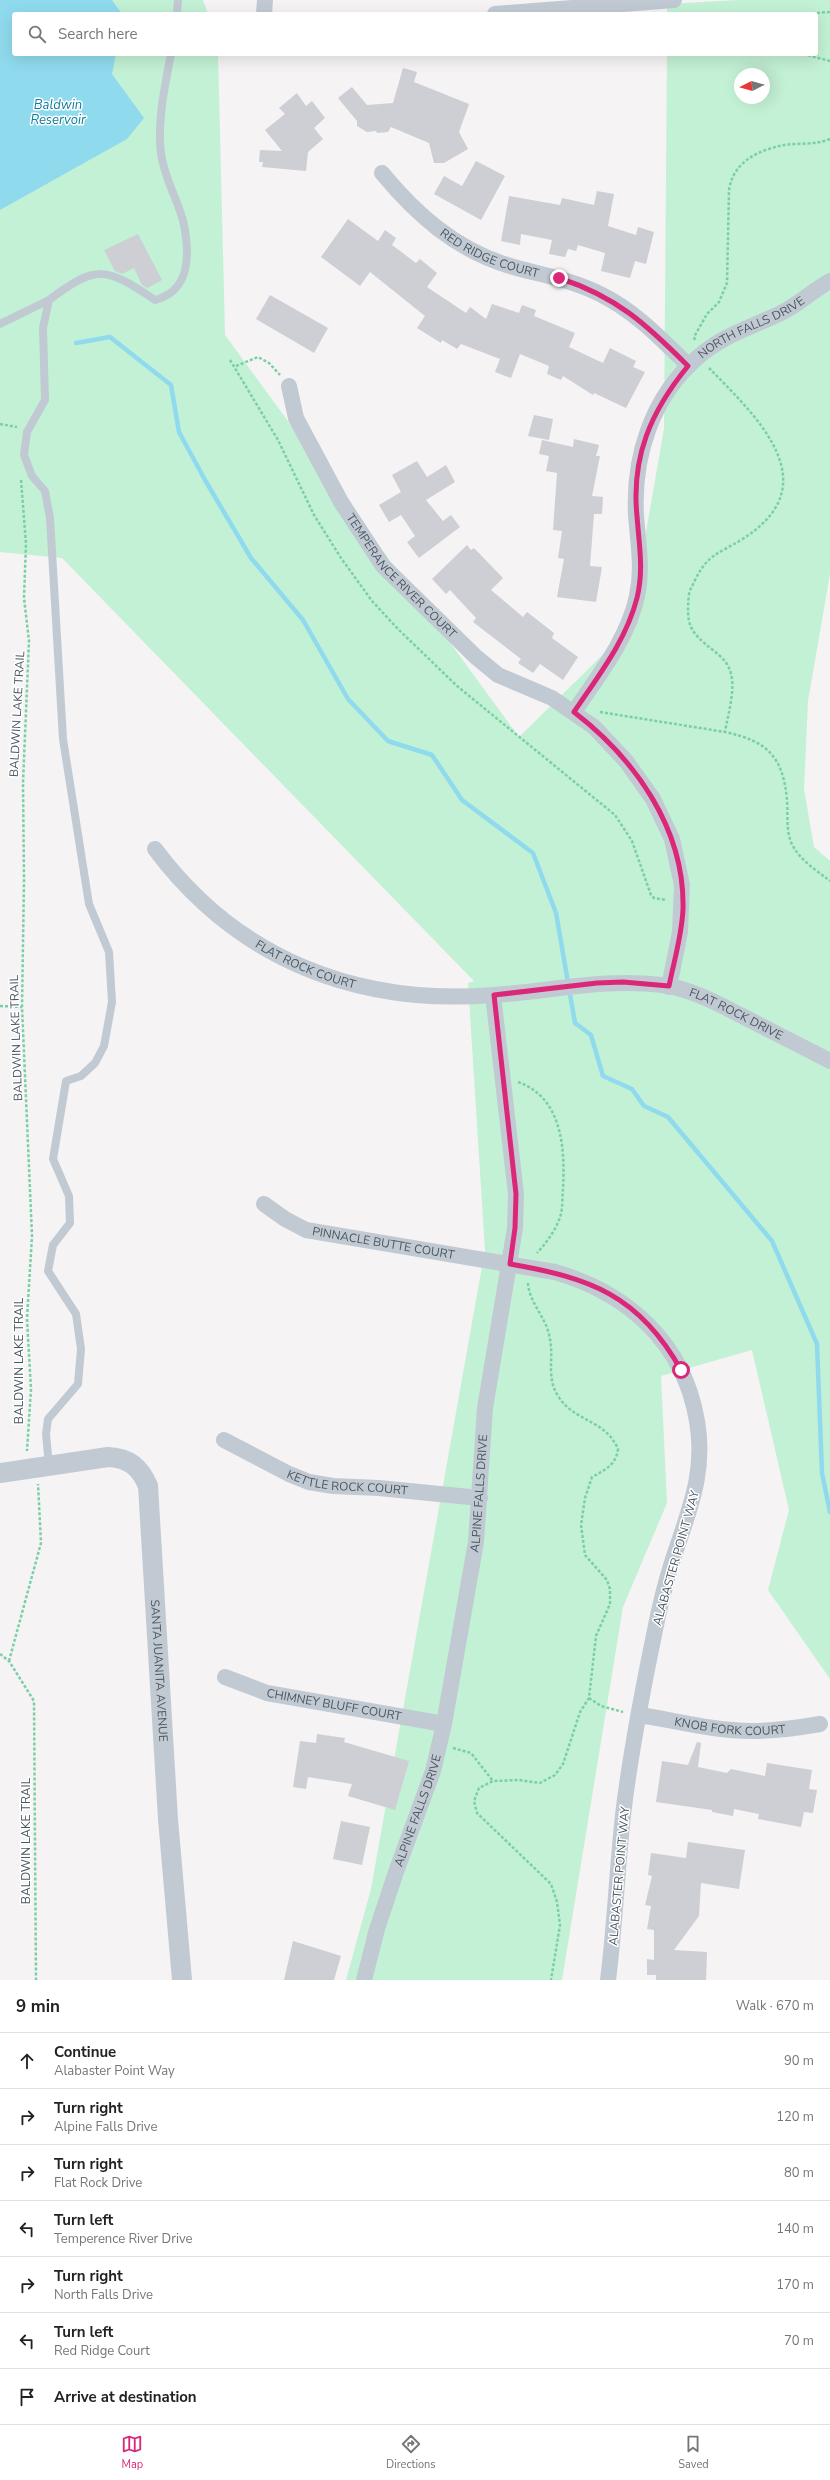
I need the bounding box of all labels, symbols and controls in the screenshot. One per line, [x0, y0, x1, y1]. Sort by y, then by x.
search box [12, 12, 818, 56]
icon: search [26, 23, 48, 45]
text: Search here [58, 24, 138, 44]
north arrow [734, 68, 770, 104]
water label: Baldwin Reservoir [30, 96, 86, 129]
street label: RED RIDGE COURT [437, 225, 541, 282]
route end [550, 269, 568, 287]
street label: NORTH FALLS DRIVE [694, 293, 808, 362]
street label: TEMPERANCE RIVER COURT [343, 510, 461, 642]
street label: BALDWIN LAKE TRAIL [6, 650, 28, 777]
street label: FLAT ROCK COURT [252, 936, 358, 993]
street label: BALDWIN LAKE TRAIL [6, 974, 26, 1101]
street label: FLAT ROCK DRIVE [687, 984, 786, 1044]
street label: PINNACLE BUTTE COURT [311, 1223, 457, 1263]
street label: BALDWIN LAKE TRAIL [11, 1297, 27, 1424]
route start [672, 1361, 690, 1379]
street label: ALPINE FALLS DRIVE [466, 1434, 491, 1554]
street label: KETTLE ROCK COURT [285, 1466, 409, 1499]
street label: ALABASTER POINT WAY [649, 1488, 703, 1627]
street label: SANTA JUANITA AVENUE [147, 1599, 171, 1742]
street label: CHIMNEY BLUFF COURT [265, 1685, 404, 1725]
street label: KNOB FORK COURT [673, 1713, 787, 1739]
street label: ALPINE FALLS DRIVE [391, 1753, 445, 1869]
street label: BALDWIN LAKE TRAIL [18, 1777, 34, 1904]
street label: ALABASTER POINT WAY [605, 1805, 633, 1946]
text: 9 min [16, 1995, 60, 2018]
text: Walk · 670 m [736, 1997, 814, 2015]
text: Continue [54, 2042, 116, 2062]
icon: ahead [16, 2050, 38, 2072]
text: 90 m [784, 2052, 814, 2070]
text: Alabaster Point Way [54, 2062, 175, 2080]
text: Turn right [54, 2098, 123, 2118]
icon: right [16, 2106, 38, 2128]
text: 120 m [776, 2108, 814, 2126]
text: Alpine Falls Drive [54, 2118, 157, 2136]
text: Turn right [54, 2154, 123, 2174]
icon: right [16, 2162, 38, 2184]
text: 80 m [784, 2164, 814, 2182]
text: Flat Rock Drive [54, 2174, 142, 2192]
text: Turn left [54, 2210, 113, 2230]
icon: left [16, 2218, 38, 2240]
text: 140 m [776, 2220, 814, 2238]
text: Temperence River Drive [54, 2230, 192, 2248]
text: Turn right [54, 2266, 123, 2286]
icon: right [16, 2274, 38, 2296]
text: 170 m [776, 2276, 814, 2294]
text: North Falls Drive [54, 2286, 153, 2304]
text: Turn left [54, 2322, 113, 2342]
icon: left [16, 2330, 38, 2352]
text: 70 m [784, 2332, 814, 2350]
text: Red Ridge Court [54, 2342, 150, 2360]
icon: arrive [16, 2386, 38, 2408]
text: Arrive at destination [54, 2387, 197, 2407]
tab: Map [121, 2433, 143, 2472]
tab: Directions [386, 2433, 436, 2472]
tab: Saved [678, 2433, 709, 2472]

